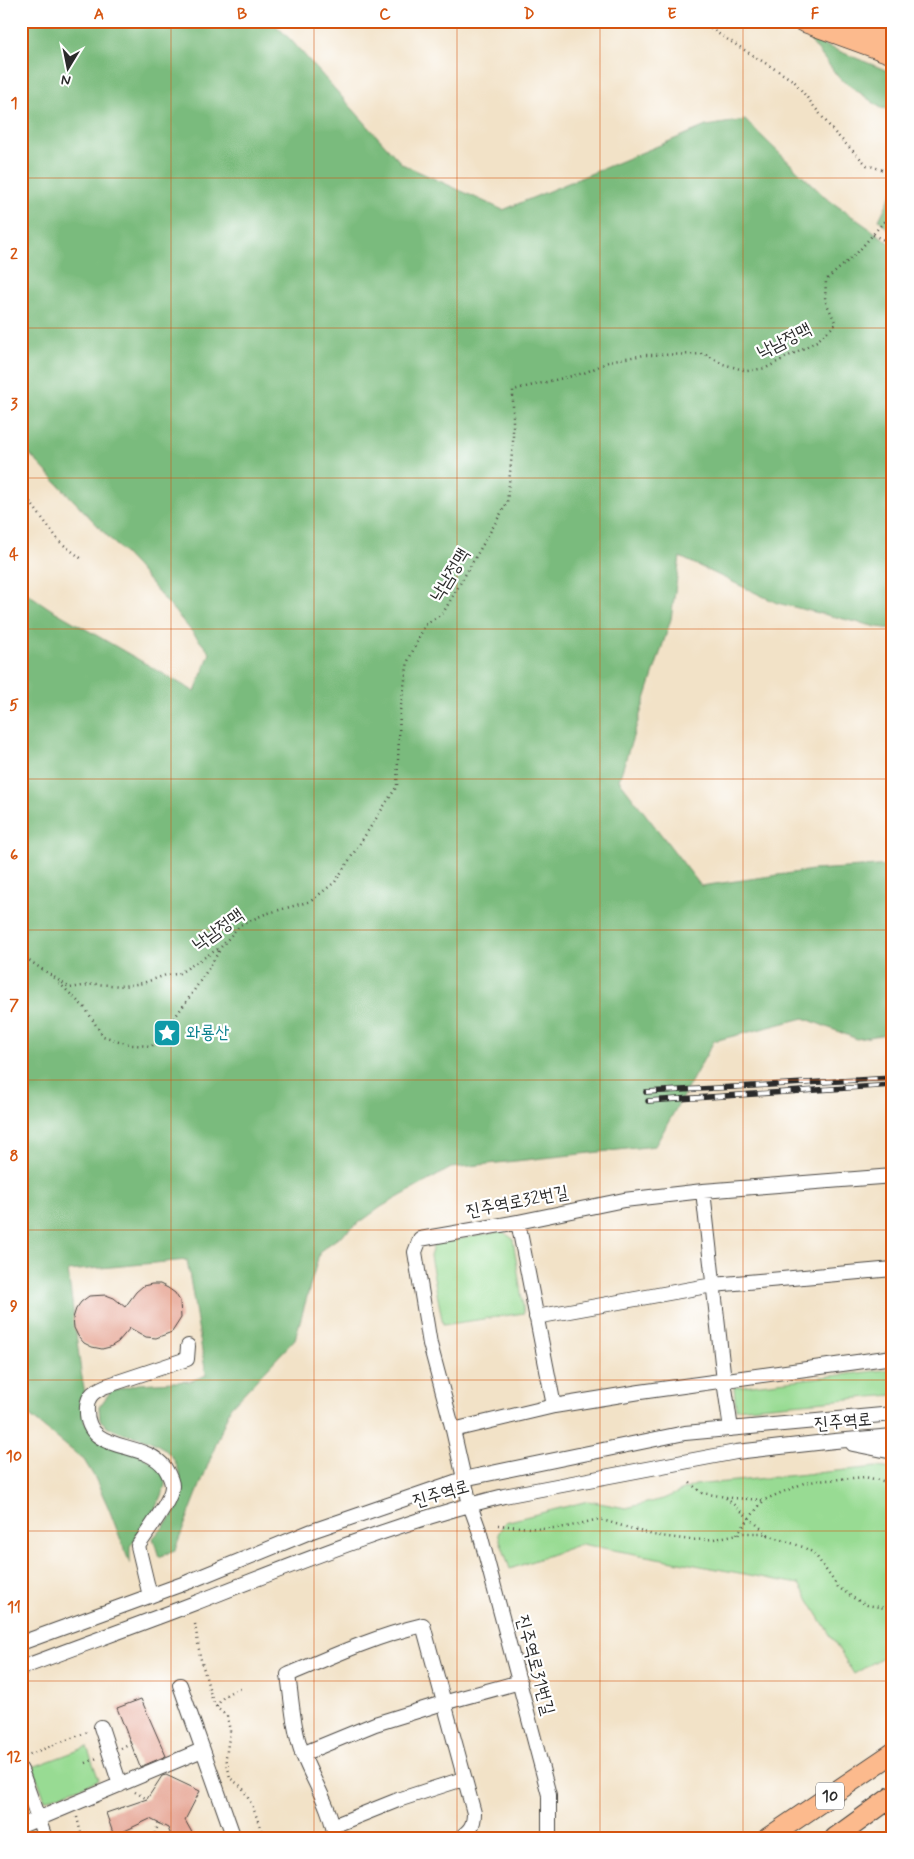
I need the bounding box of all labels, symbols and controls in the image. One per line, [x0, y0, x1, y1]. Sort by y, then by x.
text: A [94, 4, 104, 25]
text: B [237, 4, 247, 25]
text: C [379, 4, 391, 25]
text: D [523, 4, 535, 25]
text: E [667, 4, 677, 25]
text: F [811, 4, 820, 25]
north arrow [42, 42, 92, 92]
text: N [60, 70, 72, 89]
text: 1 [10, 93, 18, 114]
text: 2 [10, 244, 18, 265]
street label: 낙남정맥 [753, 317, 815, 365]
text: 3 [10, 394, 18, 415]
text: 4 [9, 544, 19, 565]
street label: 낙남정맥 [425, 544, 475, 606]
text: 5 [9, 695, 19, 716]
text: 6 [10, 845, 18, 866]
street label: 낙남정맥 [188, 903, 248, 957]
text: 7 [9, 995, 19, 1016]
place icon: 와룡산 [152, 1018, 182, 1048]
place label: 와룡산 [186, 1021, 230, 1045]
text: 8 [9, 1146, 19, 1167]
street label: 진주역로32번길 [464, 1180, 571, 1224]
text: 9 [10, 1296, 18, 1317]
street label: 진주역로 [813, 1408, 873, 1436]
text: 10 [6, 1446, 22, 1467]
street label: 진주역로 [410, 1474, 472, 1514]
text: 11 [7, 1597, 21, 1618]
street label: 진주역로31번길 [510, 1612, 560, 1718]
text: 12 [6, 1747, 22, 1768]
road number: 10 [816, 1782, 844, 1810]

